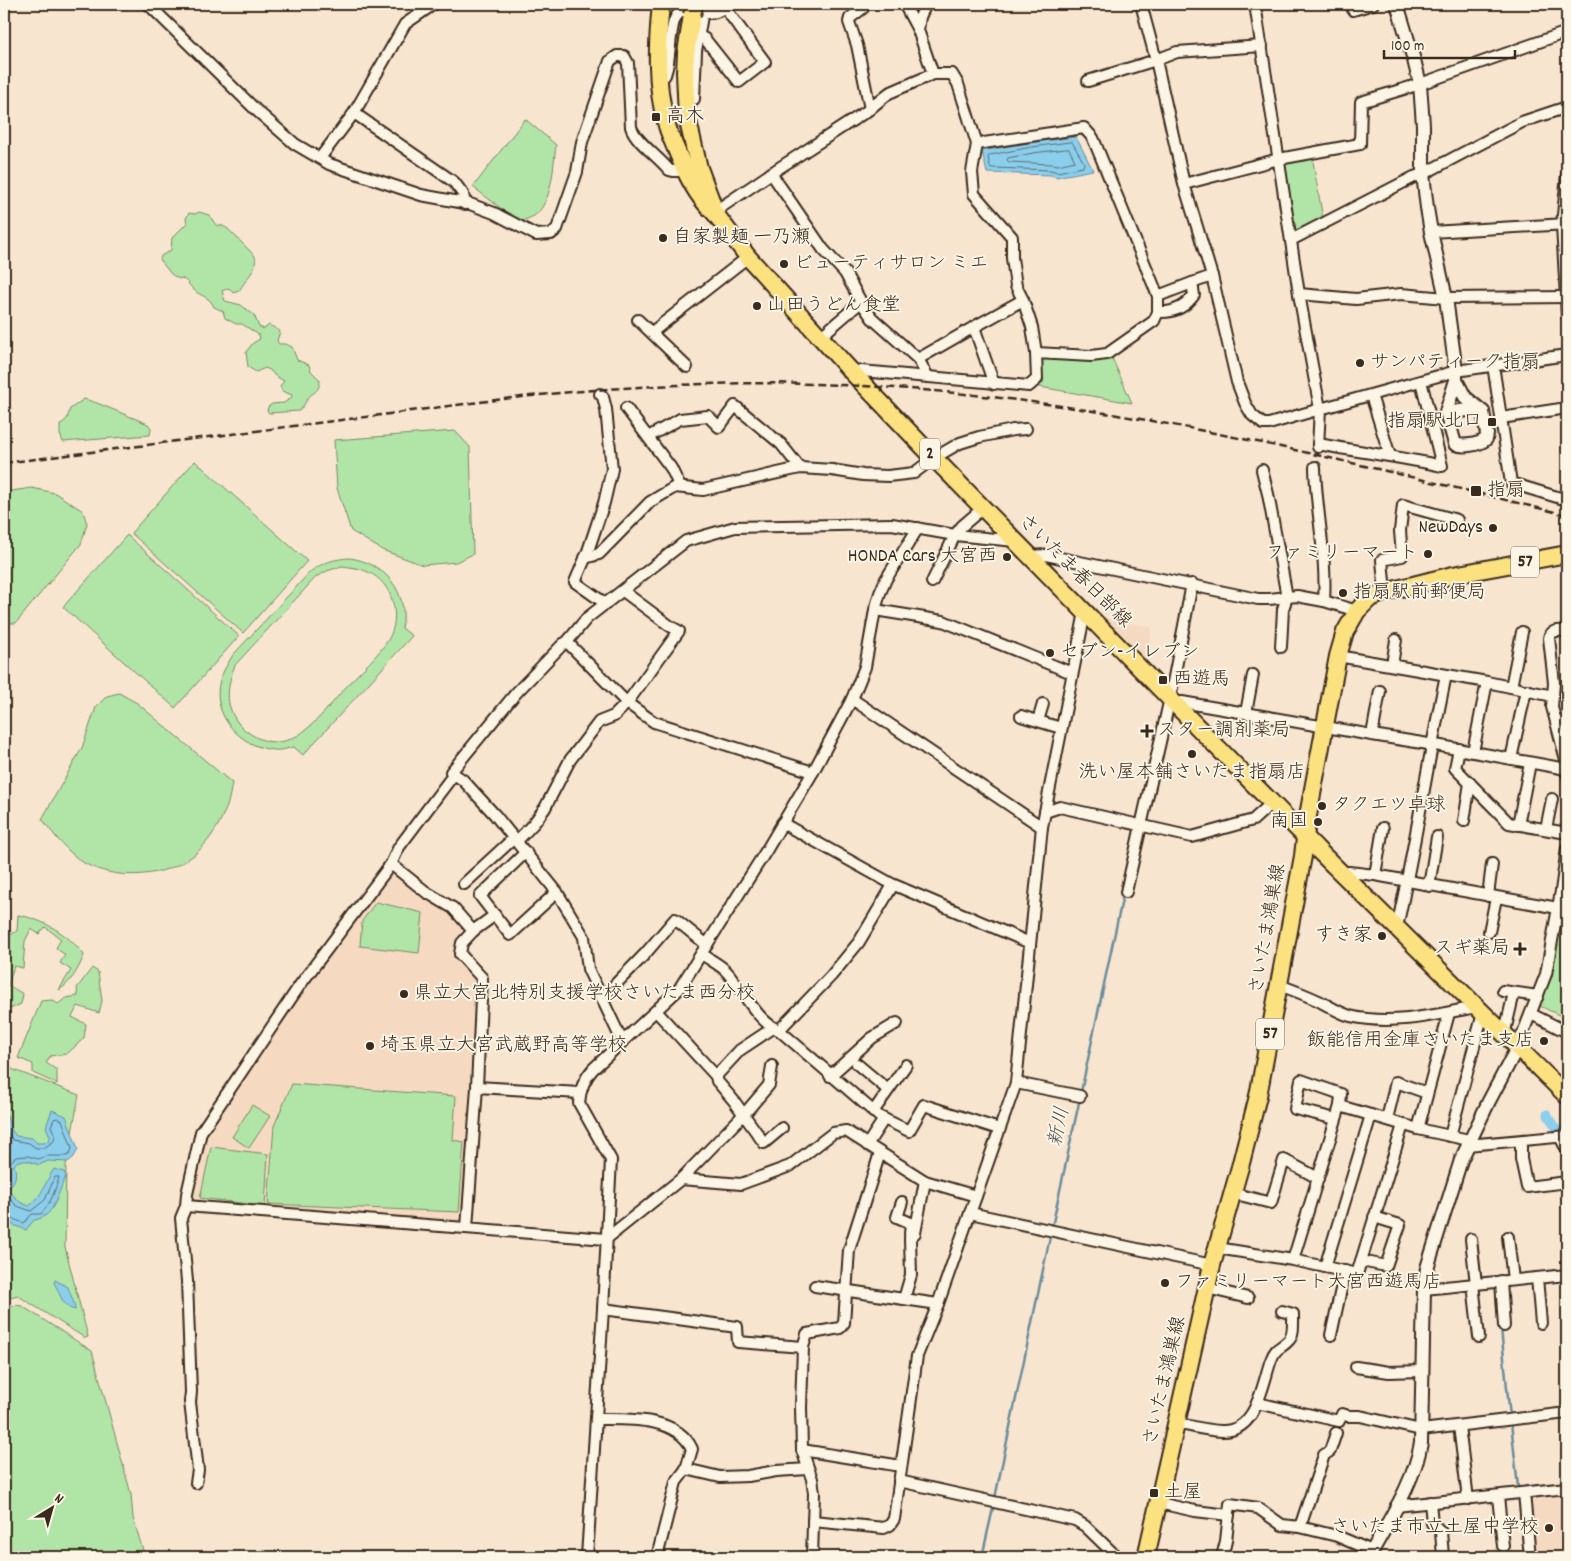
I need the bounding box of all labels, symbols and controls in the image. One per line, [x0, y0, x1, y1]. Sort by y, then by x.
scale bar [1384, 28, 1515, 60]
text: 100 m [1391, 36, 1424, 58]
place label: 高木 [666, 104, 704, 131]
marker: 高木 [650, 111, 662, 123]
place label: 自家製麺 一乃瀬 [673, 225, 810, 252]
marker: 自家製麺 一乃瀬 [657, 232, 669, 244]
place label: ビューティサロン ミエ [794, 251, 988, 278]
marker: ビューティサロン ミエ [778, 258, 790, 270]
place label: 山田うどん食堂 [767, 293, 900, 320]
marker: 山田うどん食堂 [751, 300, 763, 312]
place label: サンパティーク指扇 [1370, 350, 1540, 377]
marker: サンパティーク指扇 [1354, 357, 1366, 369]
place label: 指扇駅北口 [1387, 409, 1482, 436]
marker: 指扇駅北口 [1486, 416, 1498, 428]
road number: 2 [920, 438, 940, 469]
place label: 指扇 [1487, 478, 1525, 505]
marker: 指扇 [1469, 484, 1483, 498]
street label: さいたま春日部線 [1011, 509, 1137, 635]
place label: NewDays [1419, 515, 1483, 542]
marker: NewDays [1487, 522, 1499, 534]
place label: ファミリーマート [1266, 541, 1418, 568]
place label: HONDA Cars 大宮西 [848, 544, 997, 571]
road number: 57 [1511, 546, 1539, 578]
marker: ファミリーマート [1422, 548, 1434, 560]
marker: HONDA Cars 大宮西 [1001, 551, 1013, 563]
place label: 指扇駅前郵便局 [1353, 580, 1486, 607]
marker: 指扇駅前郵便局 [1337, 587, 1349, 599]
place label: セブン-イレブン [1060, 640, 1200, 667]
marker: セブン-イレブン [1044, 647, 1056, 659]
place label: 西遊馬 [1173, 667, 1230, 694]
marker: 西遊馬 [1157, 674, 1169, 686]
place label: スター調剤薬局 [1157, 718, 1290, 745]
marker: スター調剤薬局 [1141, 725, 1153, 737]
marker: 洗い屋本舗さいたま指扇店 [1186, 748, 1198, 760]
place label: 洗い屋本舗さいたま指扇店 [1078, 760, 1306, 787]
place label: タクエツ卓球 [1332, 793, 1446, 820]
marker: タクエツ卓球 [1316, 800, 1328, 812]
place label: 南国 [1270, 809, 1308, 836]
marker: 南国 [1312, 816, 1324, 828]
street label: さいたま鴻巣線 [1244, 862, 1294, 996]
place label: すき家 [1315, 923, 1372, 950]
marker: すき家 [1376, 930, 1388, 942]
place label: スギ薬局 [1434, 936, 1510, 963]
marker: スギ薬局 [1514, 943, 1526, 955]
place label: 県立大宮北特別支援学校さいたま西分校 [414, 981, 755, 1008]
marker: 県立大宮北特別支援学校さいたま西分校 [398, 988, 410, 1000]
road number: 57 [1256, 1019, 1284, 1050]
place label: 飯能信用金庫さいたま支店 [1307, 1028, 1534, 1055]
place label: 埼玉県立大宮武蔵野高等学校 [380, 1033, 627, 1060]
marker: 飯能信用金庫さいたま支店 [1538, 1035, 1550, 1047]
marker: 埼玉県立大宮武蔵野高等学校 [364, 1040, 376, 1052]
water label: 新川 [1042, 1105, 1078, 1149]
place label: ファミリーマート大宮西遊馬店 [1175, 1270, 1441, 1297]
marker: ファミリーマート大宮西遊馬店 [1159, 1277, 1171, 1289]
street label: さいたま鴻巣線 [1138, 1314, 1194, 1448]
place label: 土屋 [1164, 1480, 1202, 1507]
north arrow [28, 1484, 78, 1534]
marker: 土屋 [1148, 1487, 1160, 1499]
text: N [50, 1489, 67, 1509]
place label: さいたま市立土屋中学校 [1331, 1515, 1539, 1542]
marker: さいたま市立土屋中学校 [1543, 1522, 1555, 1534]

